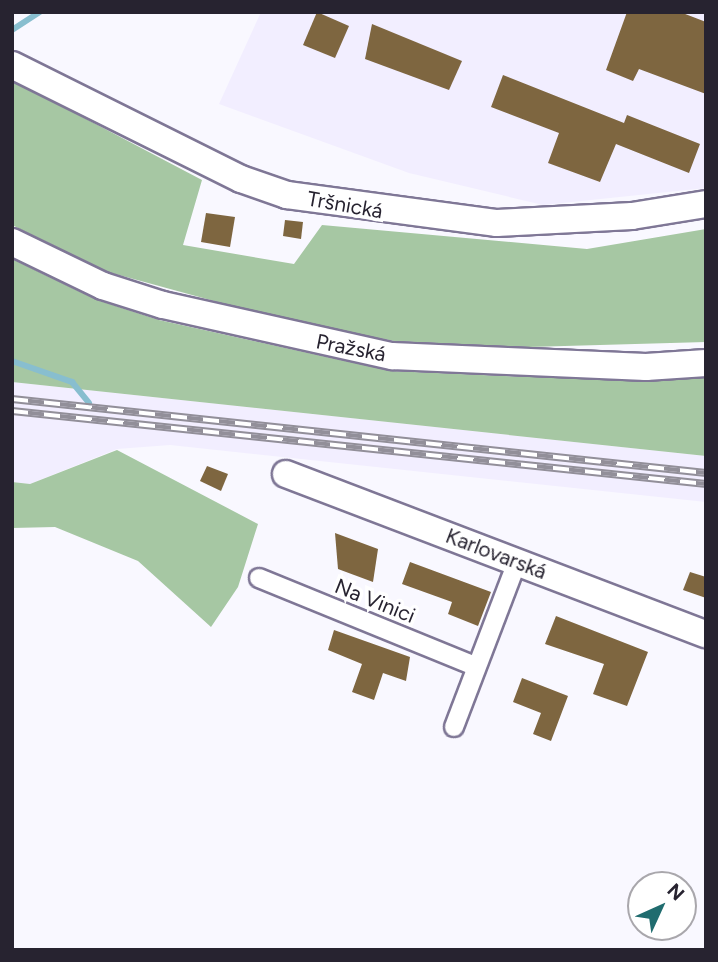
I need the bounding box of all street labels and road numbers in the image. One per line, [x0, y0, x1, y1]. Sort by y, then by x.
street label: Tršnická [305, 186, 385, 224]
street label: Pražská [314, 329, 388, 367]
street label: Karlovarská [442, 523, 550, 585]
street label: Na Vinici [331, 574, 419, 628]

